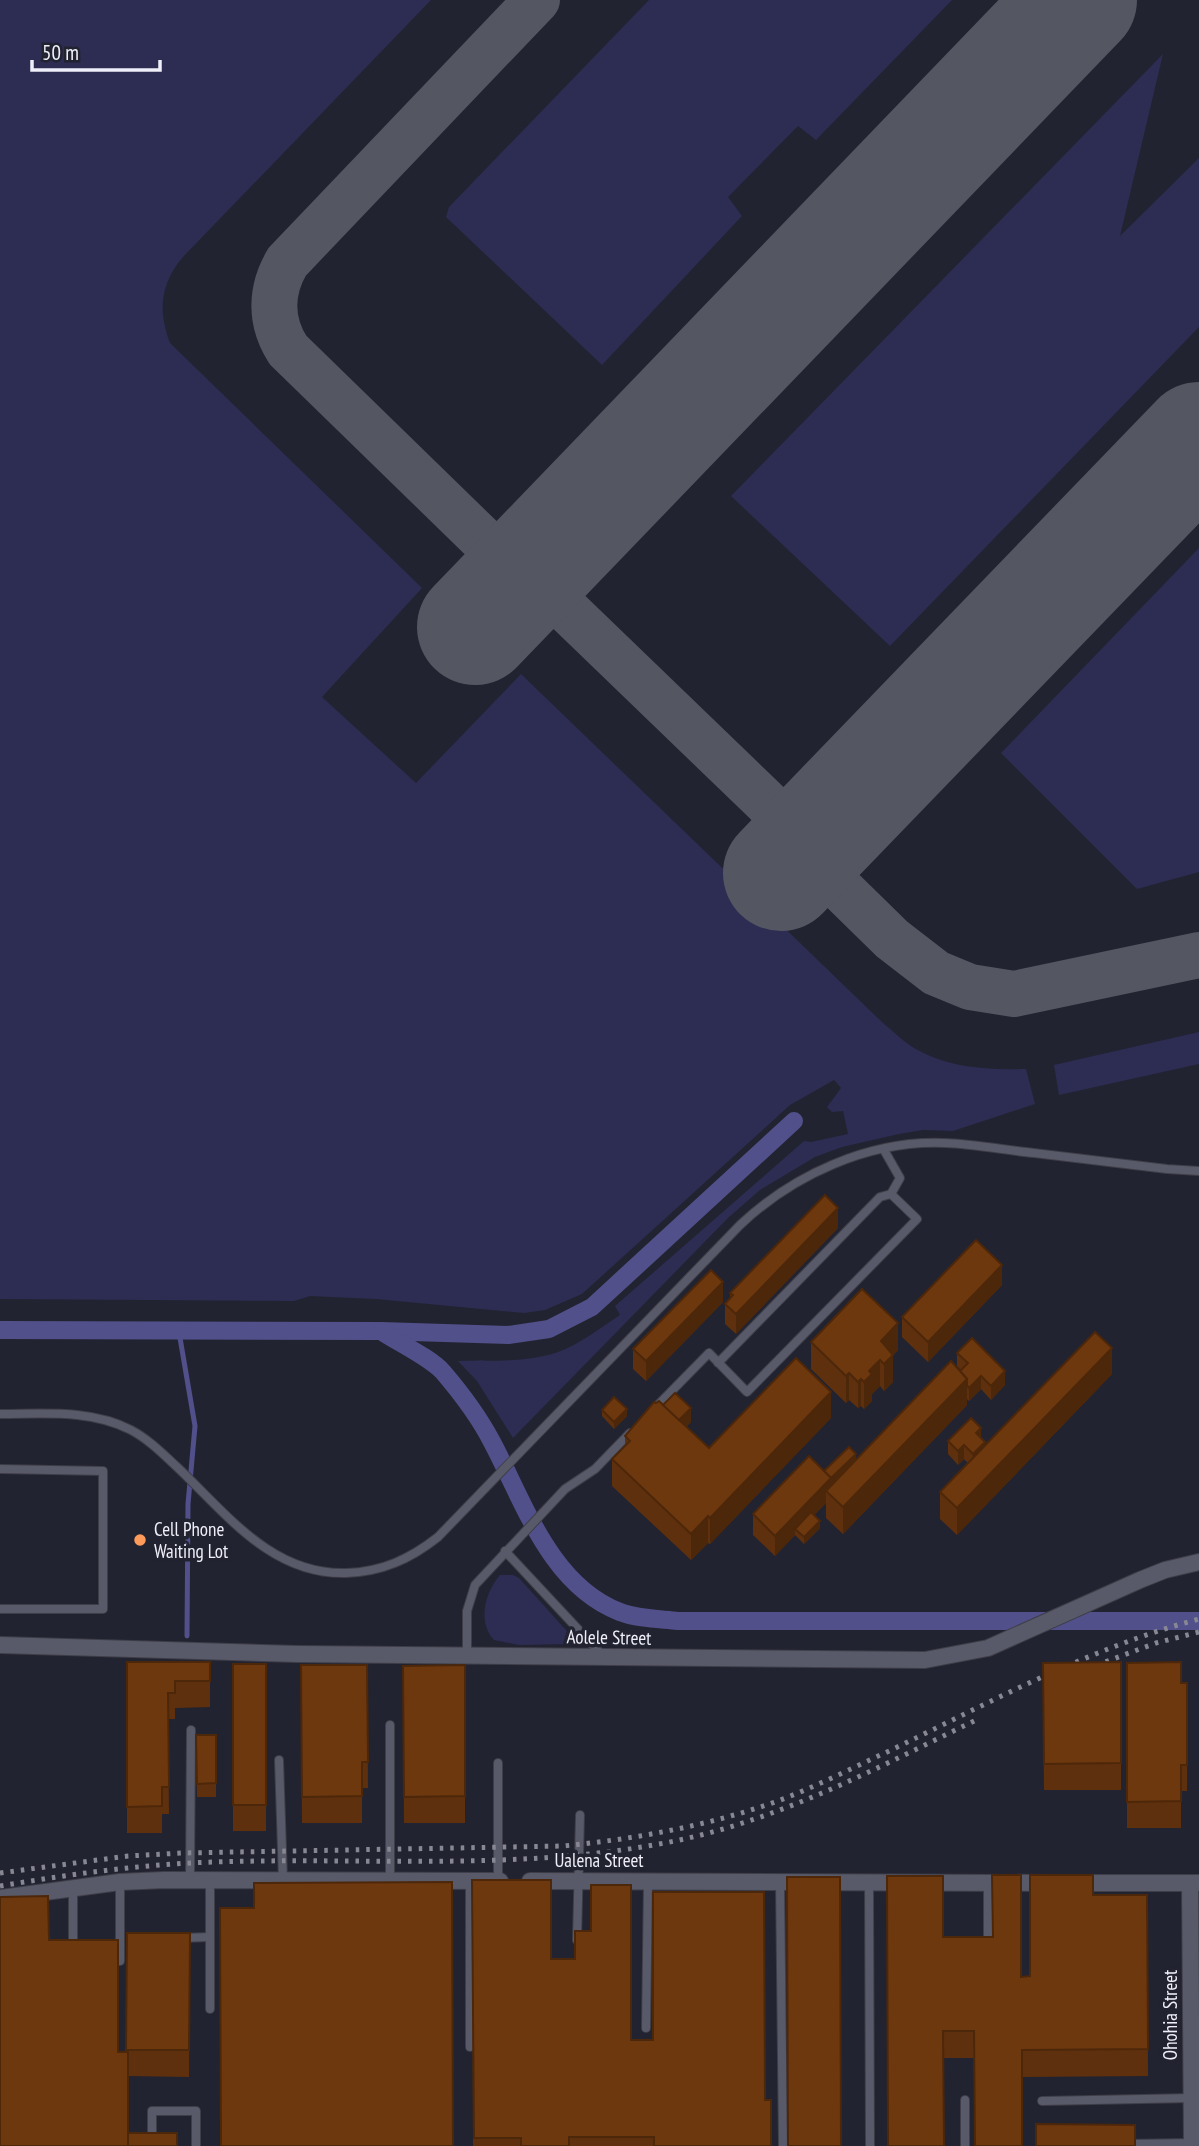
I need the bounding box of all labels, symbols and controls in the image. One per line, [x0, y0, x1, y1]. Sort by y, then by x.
scale bar [32, 28, 159, 72]
text: 50 m [42, 39, 79, 66]
place label: Cell Phone Waiting Lot [154, 1517, 229, 1563]
marker: Cell Phone Waiting Lot [132, 1532, 148, 1548]
street label: Aolele Street [566, 1624, 652, 1650]
street label: Ualena Street [554, 1848, 644, 1872]
street label: Ohohia Street [1158, 1969, 1182, 2060]

